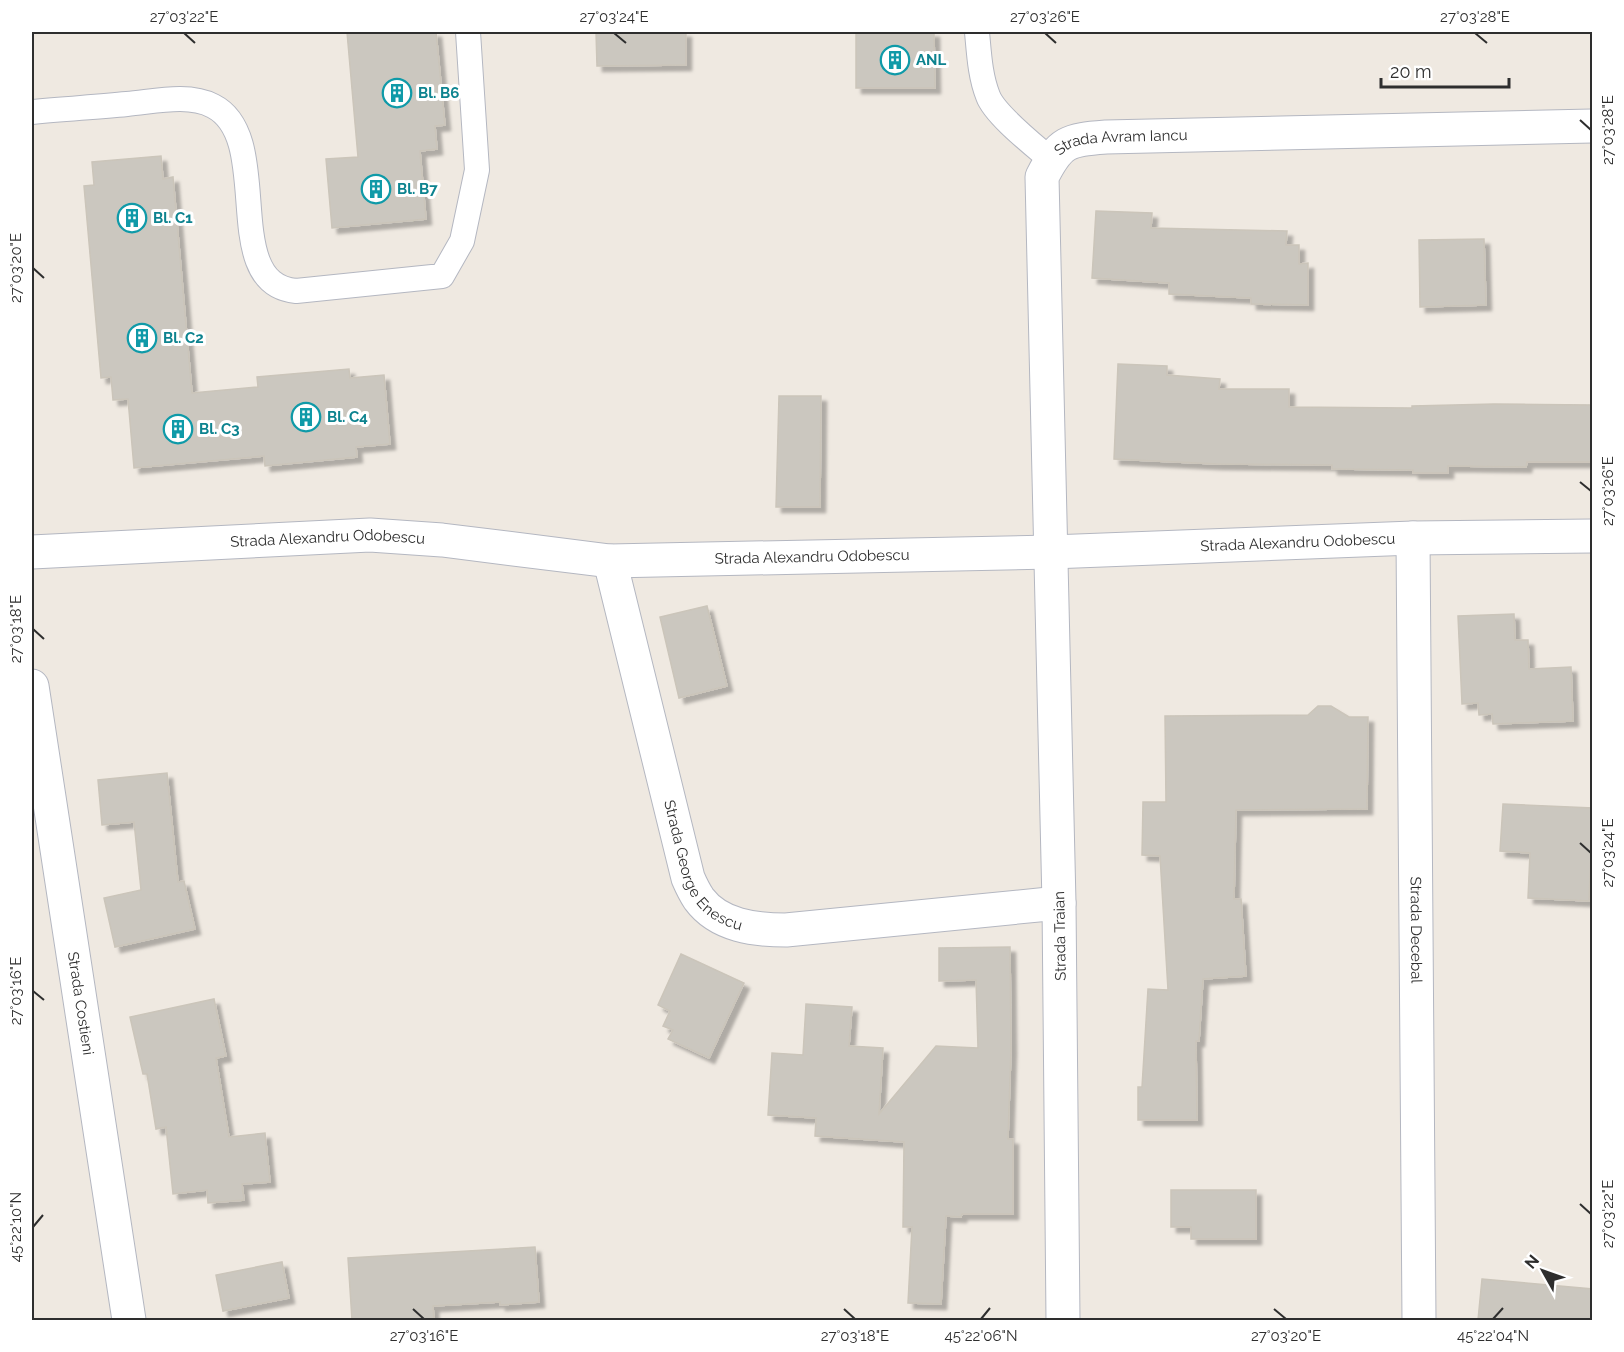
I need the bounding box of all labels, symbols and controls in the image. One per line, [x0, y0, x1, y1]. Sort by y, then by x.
text: 27°03'22"E [150, 8, 218, 26]
text: 27°03'24"E [579, 8, 649, 26]
text: 27°03'26"E [1010, 8, 1080, 26]
text: 27°03'28"E [1440, 8, 1510, 26]
building icon: ANL [879, 44, 911, 76]
place label: ANL [916, 51, 947, 69]
scale bar [1381, 51, 1508, 89]
text: 20 m [1390, 61, 1432, 82]
building icon: Bl. B6 [381, 77, 413, 109]
place label: Bl. B6 [418, 84, 459, 102]
text: 27°03'28"E [1599, 95, 1617, 165]
street label: Strada Avram Iancu [1050, 126, 1188, 159]
building icon: Bl. B7 [360, 173, 392, 205]
place label: Bl. B7 [397, 180, 438, 198]
building icon: Bl. C1 [116, 202, 148, 234]
place label: Bl. C1 [153, 209, 193, 227]
text: 27°03'20"E [7, 233, 25, 303]
building icon: Bl. C2 [126, 322, 158, 354]
place label: Bl. C2 [163, 329, 204, 347]
building icon: Bl. C4 [290, 401, 322, 433]
place label: Bl. C4 [327, 408, 368, 426]
building icon: Bl. C3 [162, 413, 194, 445]
place label: Bl. C3 [199, 420, 240, 438]
text: 27°03'26"E [1599, 456, 1617, 526]
street label: Strada Alexandru Odobescu [230, 526, 426, 551]
street label: Strada Alexandru Odobescu [1200, 530, 1396, 555]
street label: Strada Alexandru Odobescu [714, 546, 910, 568]
text: 27°03'18"E [7, 595, 25, 663]
street label: Strada George Enescu [660, 798, 744, 934]
text: 27°03'24"E [1599, 818, 1617, 888]
street label: Strada Decebal [1407, 876, 1425, 984]
street label: Strada Traian [1050, 891, 1070, 981]
street label: Strada Costieni [64, 950, 97, 1056]
text: 27°03'16"E [7, 957, 25, 1025]
text: 27°03'22"E [1599, 1180, 1617, 1248]
text: 45°22'10"N [7, 1192, 25, 1262]
north arrow [1513, 1241, 1573, 1301]
text: N [1521, 1251, 1543, 1272]
text: 27°03'16"E [390, 1327, 458, 1345]
text: 27°03'18"E [821, 1327, 889, 1345]
text: 45°22'06"N [944, 1327, 1018, 1345]
text: 27°03'20"E [1251, 1327, 1321, 1345]
text: 45°22'04"N [1457, 1327, 1529, 1345]

